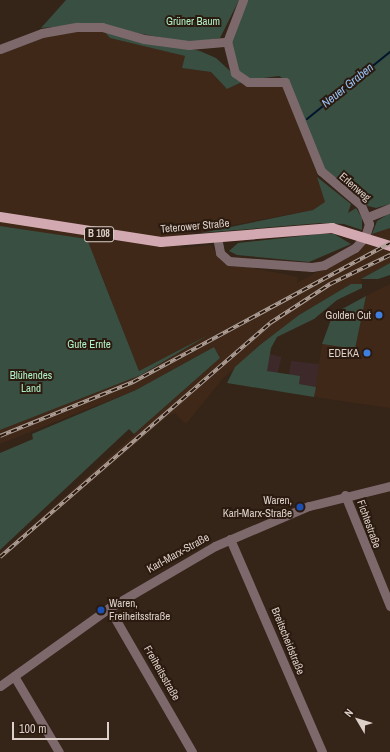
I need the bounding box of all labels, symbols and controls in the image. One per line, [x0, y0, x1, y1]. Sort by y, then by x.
park label: Grüner Baum [166, 14, 220, 28]
water label: Neuer Graben [319, 61, 377, 111]
street label: Erlenweg [336, 170, 374, 204]
street label: Teterower Straße [160, 216, 230, 236]
road number: B 108 [84, 226, 114, 242]
place label: Golden Cut [325, 308, 371, 322]
marker: Golden Cut [374, 310, 384, 320]
park label: Gute Ernte [67, 337, 111, 351]
place label: EDEKA [328, 346, 359, 360]
marker: EDEKA [362, 348, 372, 358]
park label: Blühendes Land [10, 369, 52, 395]
place label: Waren, Karl-Marx-Straße [223, 494, 292, 520]
street label: Fichtestraße [354, 498, 384, 550]
marker: Waren, Karl-Marx-Straße [295, 502, 305, 512]
street label: Karl-Marx-Straße [145, 530, 211, 576]
place label: Waren, Freiheitsstraße [109, 597, 170, 623]
marker: Waren, Freiheitsstraße [96, 605, 106, 615]
street label: Breitscheidstraße [269, 606, 307, 676]
street label: Freiheitsstraße [141, 643, 183, 703]
north arrow [338, 700, 378, 740]
text: N [341, 706, 356, 719]
scale bar [14, 714, 111, 740]
text: 100 m [19, 721, 46, 737]

